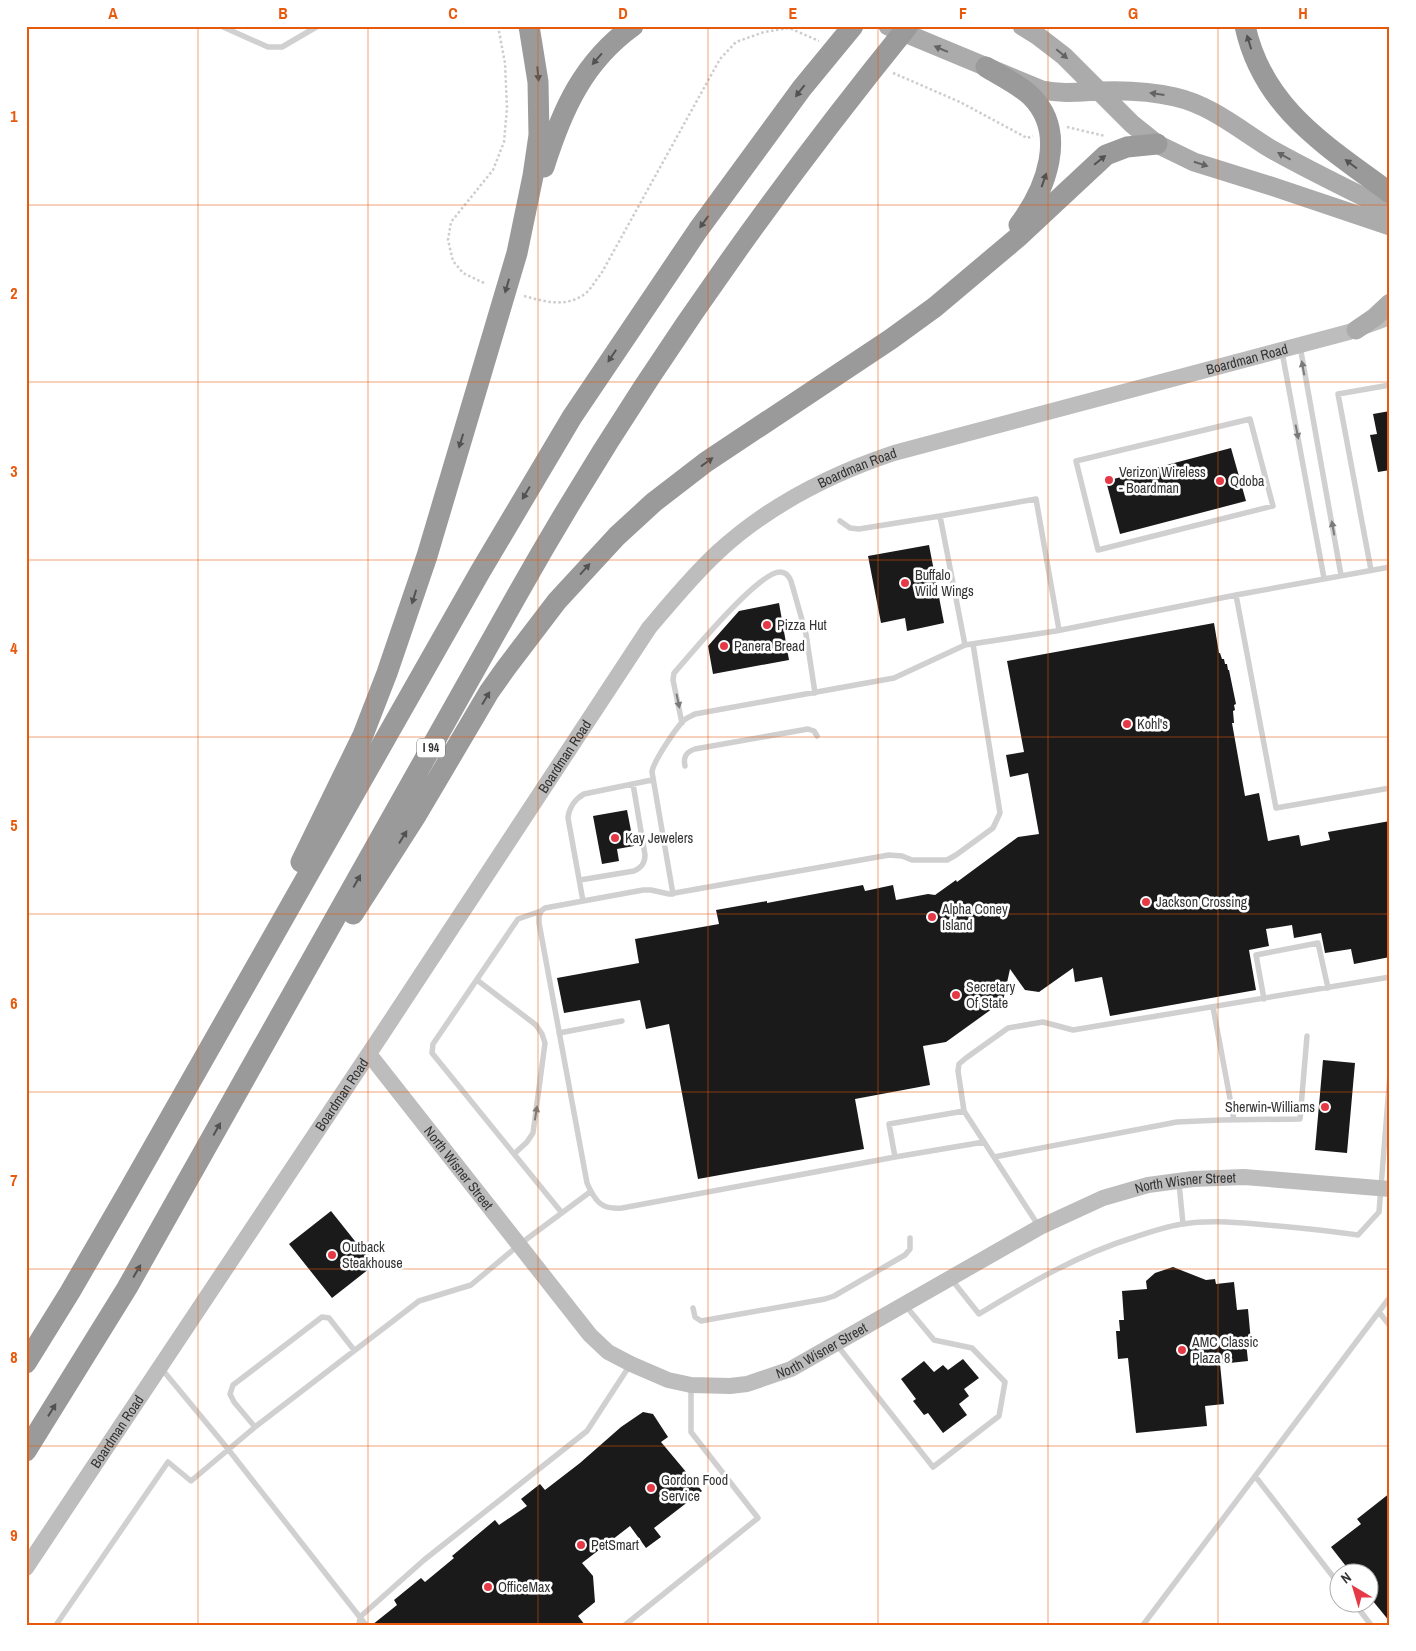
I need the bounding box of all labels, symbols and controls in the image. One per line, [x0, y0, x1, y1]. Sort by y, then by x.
text: A [108, 2, 118, 24]
text: B [278, 2, 288, 24]
text: C [448, 2, 458, 24]
text: D [618, 2, 628, 24]
text: E [789, 2, 798, 24]
text: F [959, 2, 967, 24]
text: G [1128, 2, 1138, 24]
text: H [1298, 2, 1308, 24]
one-way arrow [1244, 34, 1252, 49]
one-way arrow [934, 44, 948, 52]
one-way arrow [1055, 48, 1068, 59]
one-way arrow [591, 52, 603, 64]
one-way arrow [534, 67, 542, 83]
one-way arrow [795, 84, 806, 97]
one-way arrow [1149, 90, 1165, 98]
text: 1 [10, 105, 18, 127]
one-way arrow [1277, 152, 1291, 160]
one-way arrow [1093, 154, 1106, 165]
one-way arrow [1344, 159, 1358, 169]
one-way arrow [1194, 161, 1209, 169]
one-way arrow [1040, 173, 1048, 188]
one-way arrow [699, 215, 709, 229]
one-way arrow [503, 278, 511, 293]
text: 2 [10, 282, 18, 304]
street label: Boardman Road [1204, 340, 1290, 379]
one-way arrow [607, 349, 617, 362]
one-way arrow [1299, 359, 1307, 375]
one-way arrow [1293, 425, 1301, 441]
one-way arrow [456, 434, 464, 449]
street label: Boardman Road [815, 444, 899, 492]
one-way arrow [700, 457, 714, 467]
text: 3 [10, 460, 18, 482]
place label: Verizon Wireless - Boardman [1119, 463, 1206, 497]
place label: Qdoba [1230, 472, 1265, 490]
marker: Verizon Wireless - Boardman [1103, 474, 1115, 486]
marker: Qdoba [1214, 475, 1226, 487]
one-way arrow [521, 487, 530, 500]
one-way arrow [1328, 519, 1336, 535]
one-way arrow [580, 563, 591, 576]
place label: Buffalo Wild Wings [915, 566, 974, 600]
marker: Buffalo Wild Wings [899, 577, 911, 589]
one-way arrow [409, 590, 417, 605]
place label: Pizza Hut [777, 616, 827, 634]
marker: Pizza Hut [761, 619, 773, 631]
text: 4 [10, 637, 18, 659]
place label: Panera Bread [734, 637, 805, 655]
marker: Panera Bread [718, 640, 730, 652]
one-way arrow [482, 691, 491, 704]
one-way arrow [674, 694, 682, 710]
place label: Kohl's [1137, 715, 1168, 733]
street label: Boardman Road [534, 717, 595, 796]
marker: Kohl's [1121, 718, 1133, 730]
road number: I 94 [417, 738, 445, 758]
text: 5 [10, 814, 18, 836]
place label: Kay Jewelers [625, 829, 694, 847]
one-way arrow [398, 831, 407, 844]
marker: Kay Jewelers [609, 832, 621, 844]
one-way arrow [352, 874, 361, 888]
place label: Jackson Crossing [1156, 893, 1248, 911]
marker: Jackson Crossing [1140, 896, 1152, 908]
place label: Alpha Coney Island [941, 900, 1008, 934]
marker: Alpha Coney Island [926, 911, 938, 923]
place label: Secretary Of State [966, 978, 1015, 1012]
marker: Secretary Of State [950, 989, 962, 1001]
text: 6 [10, 992, 18, 1014]
street label: Boardman Road [311, 1055, 372, 1134]
place label: Sherwin-Williams [1225, 1098, 1315, 1116]
marker: Sherwin-Williams [1319, 1101, 1331, 1113]
one-way arrow [532, 1104, 540, 1120]
one-way arrow [213, 1122, 221, 1137]
street label: North Wisner Street [420, 1122, 497, 1213]
street label: North Wisner Street [1133, 1168, 1236, 1197]
text: 7 [10, 1169, 18, 1191]
place label: Outback Steakhouse [342, 1238, 403, 1272]
marker: Outback Steakhouse [326, 1249, 338, 1261]
one-way arrow [133, 1263, 141, 1278]
street label: North Wisner Street [773, 1319, 870, 1383]
place label: AMC Classic Plaza 8 [1191, 1333, 1259, 1367]
marker: AMC Classic Plaza 8 [1176, 1344, 1188, 1356]
text: 8 [10, 1346, 18, 1368]
street label: Boardman Road [86, 1392, 148, 1471]
one-way arrow [48, 1403, 57, 1416]
place label: Gordon Food Service [661, 1471, 728, 1505]
marker: Gordon Food Service [645, 1482, 657, 1494]
text: 9 [10, 1524, 18, 1546]
place label: PetSmart [591, 1536, 639, 1554]
marker: PetSmart [575, 1539, 587, 1551]
north arrow [1328, 1564, 1378, 1614]
text: N [1337, 1568, 1355, 1587]
place label: OfficeMax [498, 1578, 550, 1596]
marker: OfficeMax [482, 1581, 494, 1593]

